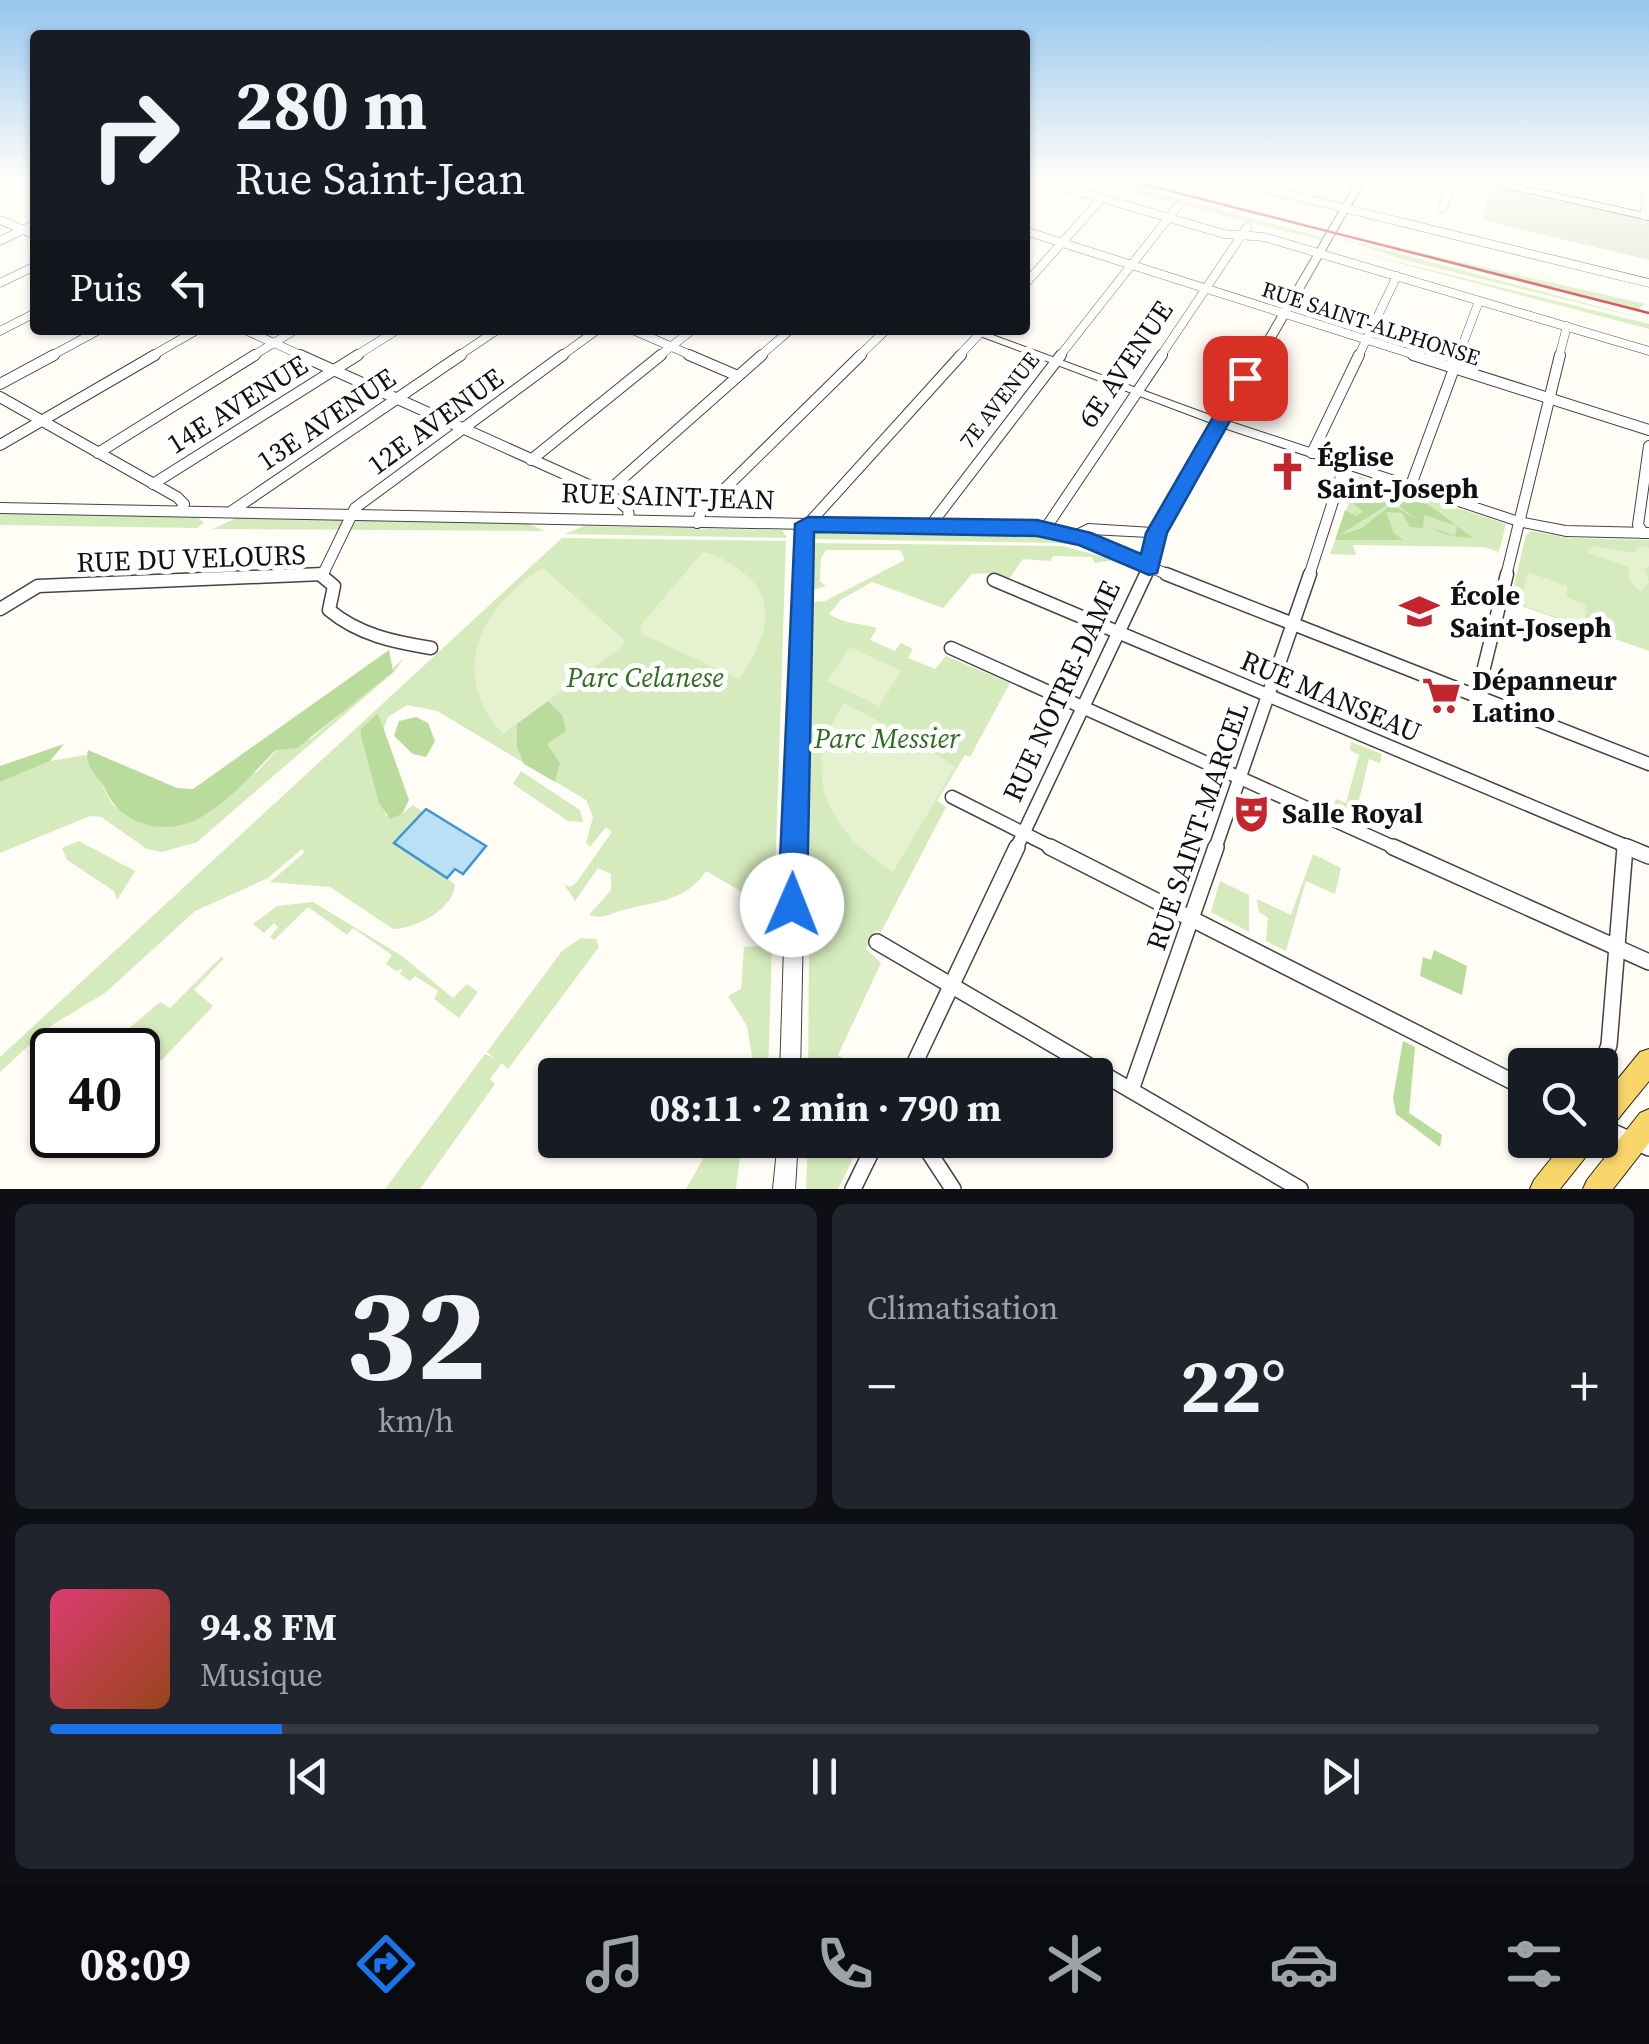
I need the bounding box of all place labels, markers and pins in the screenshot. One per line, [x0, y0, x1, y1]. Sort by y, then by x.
pin [1203, 336, 1288, 421]
place label: Église Saint-Joseph [1317, 437, 1479, 507]
church icon: Église Saint-Joseph [1266, 451, 1308, 493]
place label: École Saint-Joseph [1450, 576, 1612, 646]
school or university icon: École Saint-Joseph [1399, 590, 1441, 632]
place label: Dépanneur Latino [1472, 661, 1617, 731]
supermarket icon: Dépanneur Latino [1421, 675, 1463, 717]
theatre icon: Salle Royal [1231, 792, 1273, 834]
place label: Salle Royal [1282, 794, 1423, 832]

